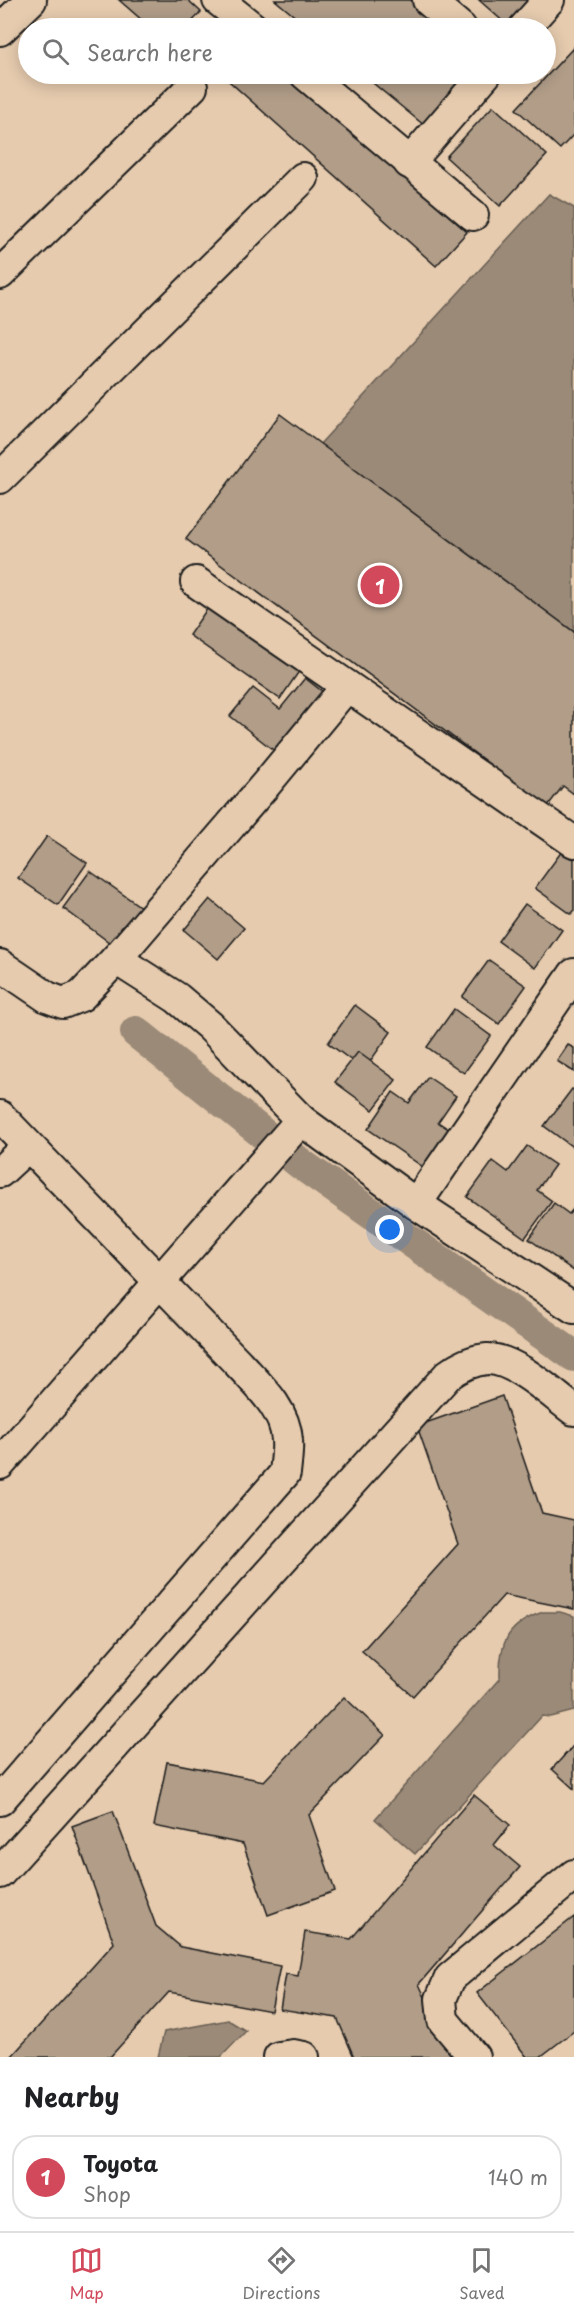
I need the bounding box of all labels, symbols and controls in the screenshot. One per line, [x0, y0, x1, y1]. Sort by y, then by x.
search box [18, 18, 556, 84]
icon: search [39, 35, 72, 68]
text: Search here [87, 35, 213, 68]
pin: 1 [360, 562, 400, 608]
your location [375, 1215, 404, 1244]
text: Nearby [24, 2077, 119, 2116]
text: Toyota [83, 2146, 158, 2179]
text: 1 [41, 2162, 50, 2192]
text: 140 m [488, 2162, 548, 2192]
text: Shop [83, 2179, 131, 2209]
tab: Map [69, 2244, 104, 2304]
tab: Directions [242, 2244, 320, 2304]
tab: Saved [459, 2244, 505, 2304]

